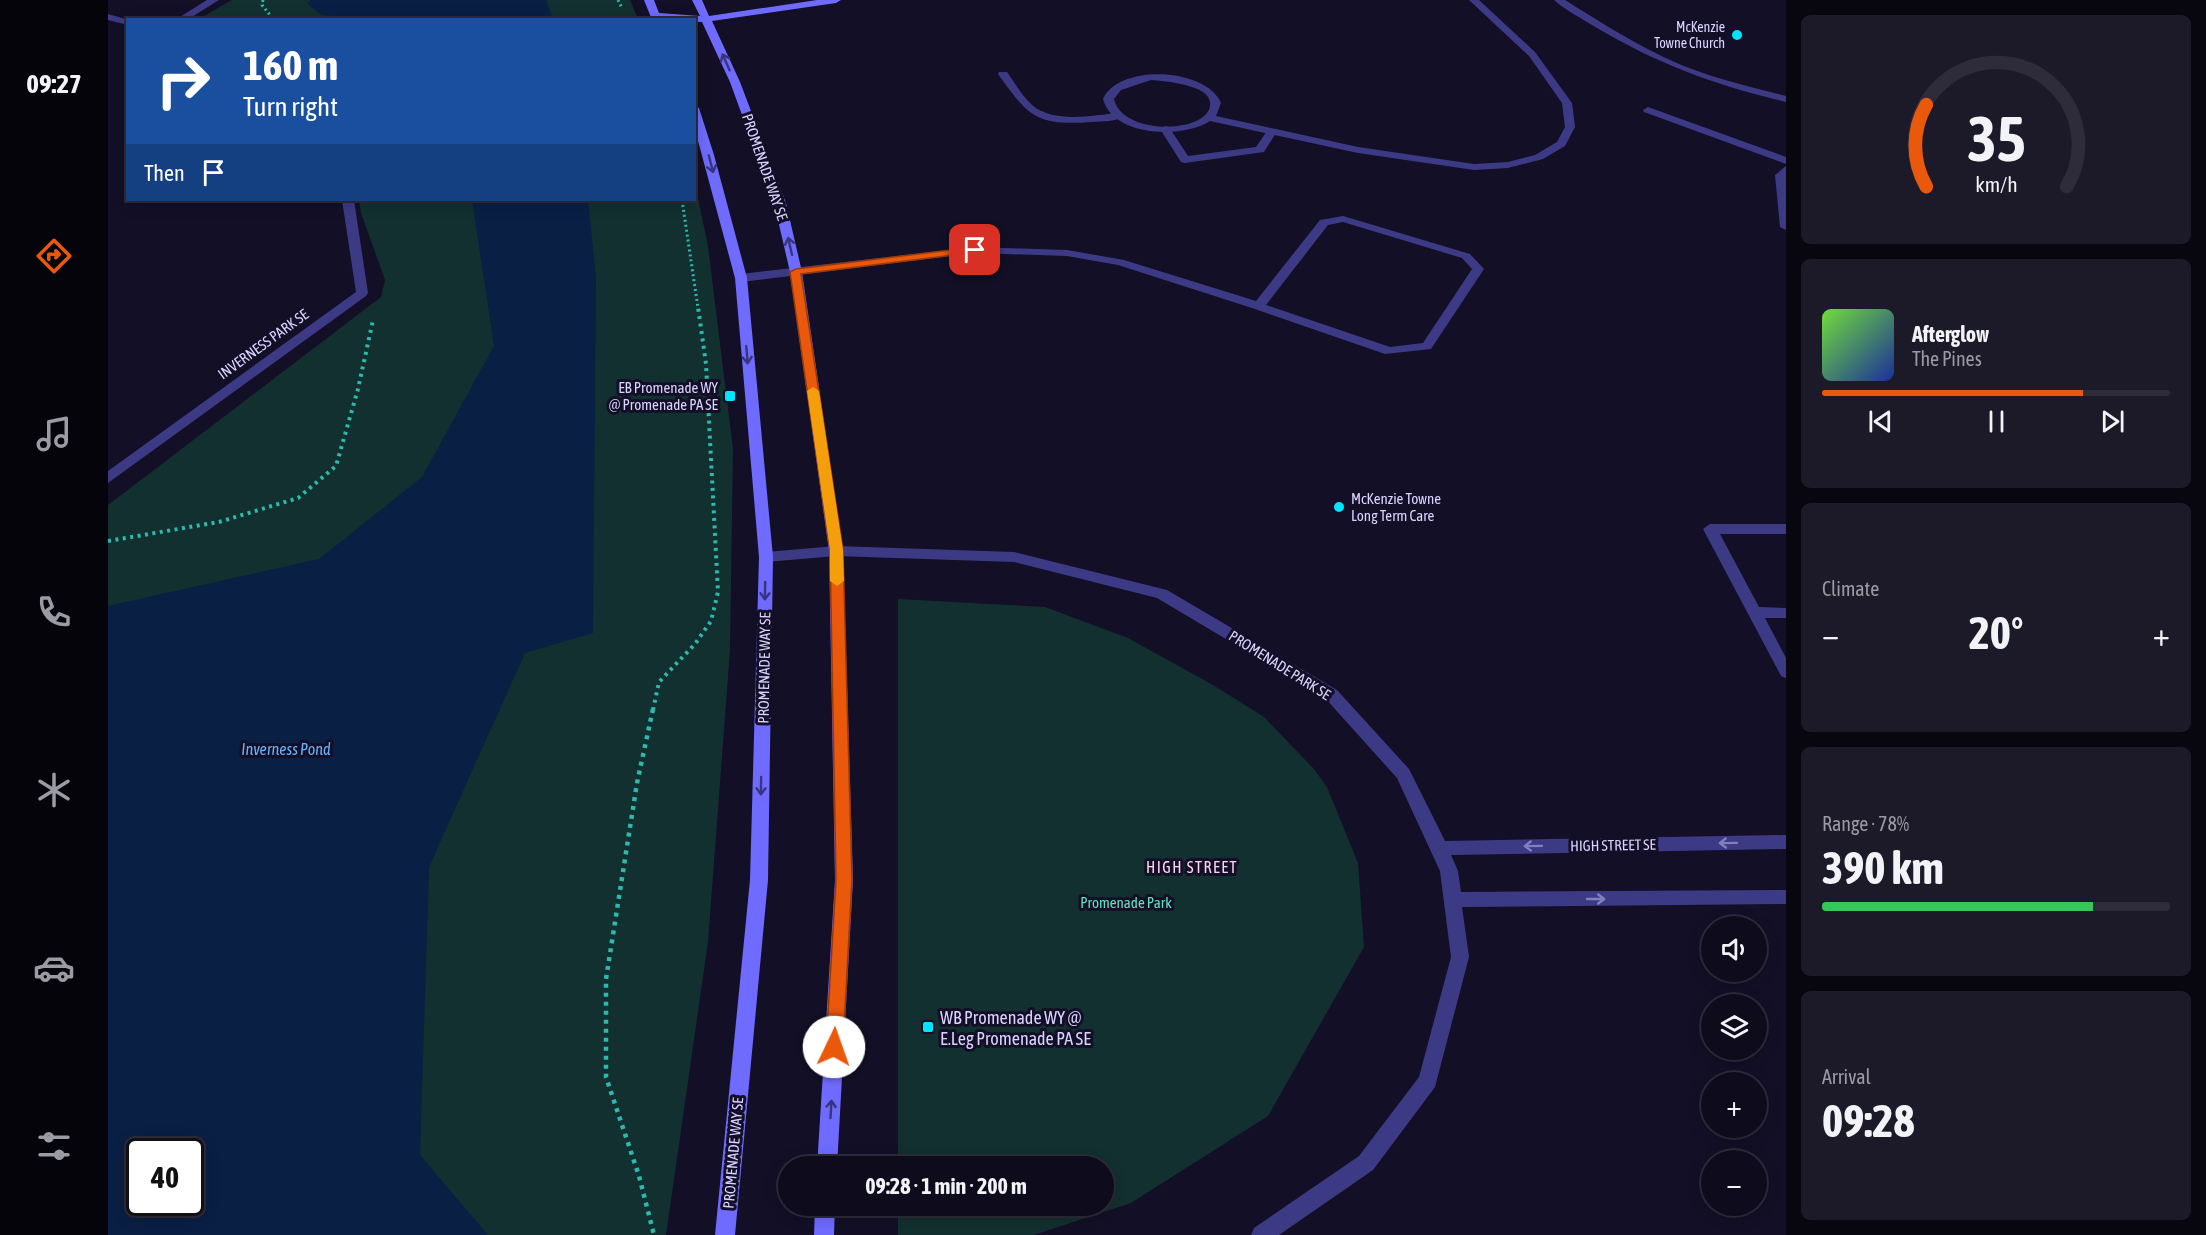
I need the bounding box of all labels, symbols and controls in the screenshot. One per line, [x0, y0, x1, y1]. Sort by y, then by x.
place label: McKenzie Towne Church [1654, 19, 1725, 51]
marker: McKenzie Towne Church [1730, 28, 1744, 42]
text: 160 m [243, 41, 338, 89]
icon: right [144, 42, 222, 120]
one-way arrow [720, 53, 732, 71]
text: 09:27 [26, 68, 82, 99]
text: Turn right [243, 91, 338, 122]
text: 35 [1967, 103, 2025, 174]
street label: PROMENADE WAY SE [739, 111, 791, 223]
one-way arrow [706, 154, 718, 173]
icon: arrive [197, 156, 230, 189]
text: Then [144, 160, 185, 186]
text: km/h [1975, 172, 2017, 197]
pin [949, 224, 1000, 275]
icon: arrive [958, 233, 991, 266]
icon: directions [33, 235, 75, 277]
one-way arrow [783, 236, 795, 255]
street label: INVERNESS PARK SE [215, 305, 312, 382]
text: Afterglow [1912, 321, 1989, 347]
one-way arrow [742, 344, 753, 364]
text: The Pines [1912, 347, 1982, 370]
place label: EB Promenade WY @ Promenade PA SE [609, 379, 719, 413]
marker: EB Promenade WY @ Promenade PA SE [723, 389, 737, 403]
icon: previous [1864, 405, 1897, 438]
icon: pause [1980, 405, 2013, 438]
icon: next [2096, 405, 2129, 438]
icon: music [33, 413, 75, 455]
place label: McKenzie Towne Long Term Care [1351, 490, 1441, 524]
marker: McKenzie Towne Long Term Care [1332, 500, 1346, 514]
text: Climate [1822, 577, 1879, 600]
one-way arrow [759, 580, 771, 600]
icon: phone [33, 591, 75, 633]
text: 20° [1969, 607, 2023, 659]
street label: PROMENADE WAY SE [755, 611, 773, 724]
text: − [1822, 615, 1839, 653]
text: + [2153, 615, 2170, 653]
street label: PROMENADE PARK SE [1226, 627, 1334, 703]
water label: Inverness Pond [241, 740, 331, 758]
icon: climate [33, 769, 75, 811]
one-way arrow [755, 775, 767, 795]
text: Range · 78% [1822, 812, 1909, 835]
street label: HIGH STREET SE [1570, 836, 1657, 854]
one-way arrow [1718, 838, 1738, 849]
one-way arrow [1523, 840, 1543, 852]
text: 390 km [1822, 842, 1944, 894]
district label: HIGH STREET [1146, 858, 1238, 876]
one-way arrow [1585, 893, 1605, 904]
park label: Promenade Park [1080, 894, 1172, 911]
map controls [1701, 916, 1767, 1216]
button: sound [1701, 916, 1767, 982]
icon: car [33, 947, 75, 989]
button: layers [1701, 994, 1767, 1060]
place label: WB Promenade WY @ E.Leg Promenade PA SE [940, 1007, 1091, 1049]
position arrow [802, 1015, 866, 1079]
marker: WB Promenade WY @ E.Leg Promenade PA SE [921, 1020, 935, 1034]
text: Arrival [1822, 1065, 1871, 1088]
button: + [1701, 1072, 1767, 1138]
text: 09:28 [1822, 1095, 1915, 1147]
street label: PROMENADE WAY SE [720, 1096, 746, 1209]
one-way arrow [825, 1099, 836, 1119]
icon: filters [33, 1125, 75, 1167]
speed limit sign: 40 [126, 1138, 204, 1216]
button: − [1701, 1150, 1767, 1216]
text: 09:28 · 1 min · 200 m [865, 1173, 1027, 1199]

